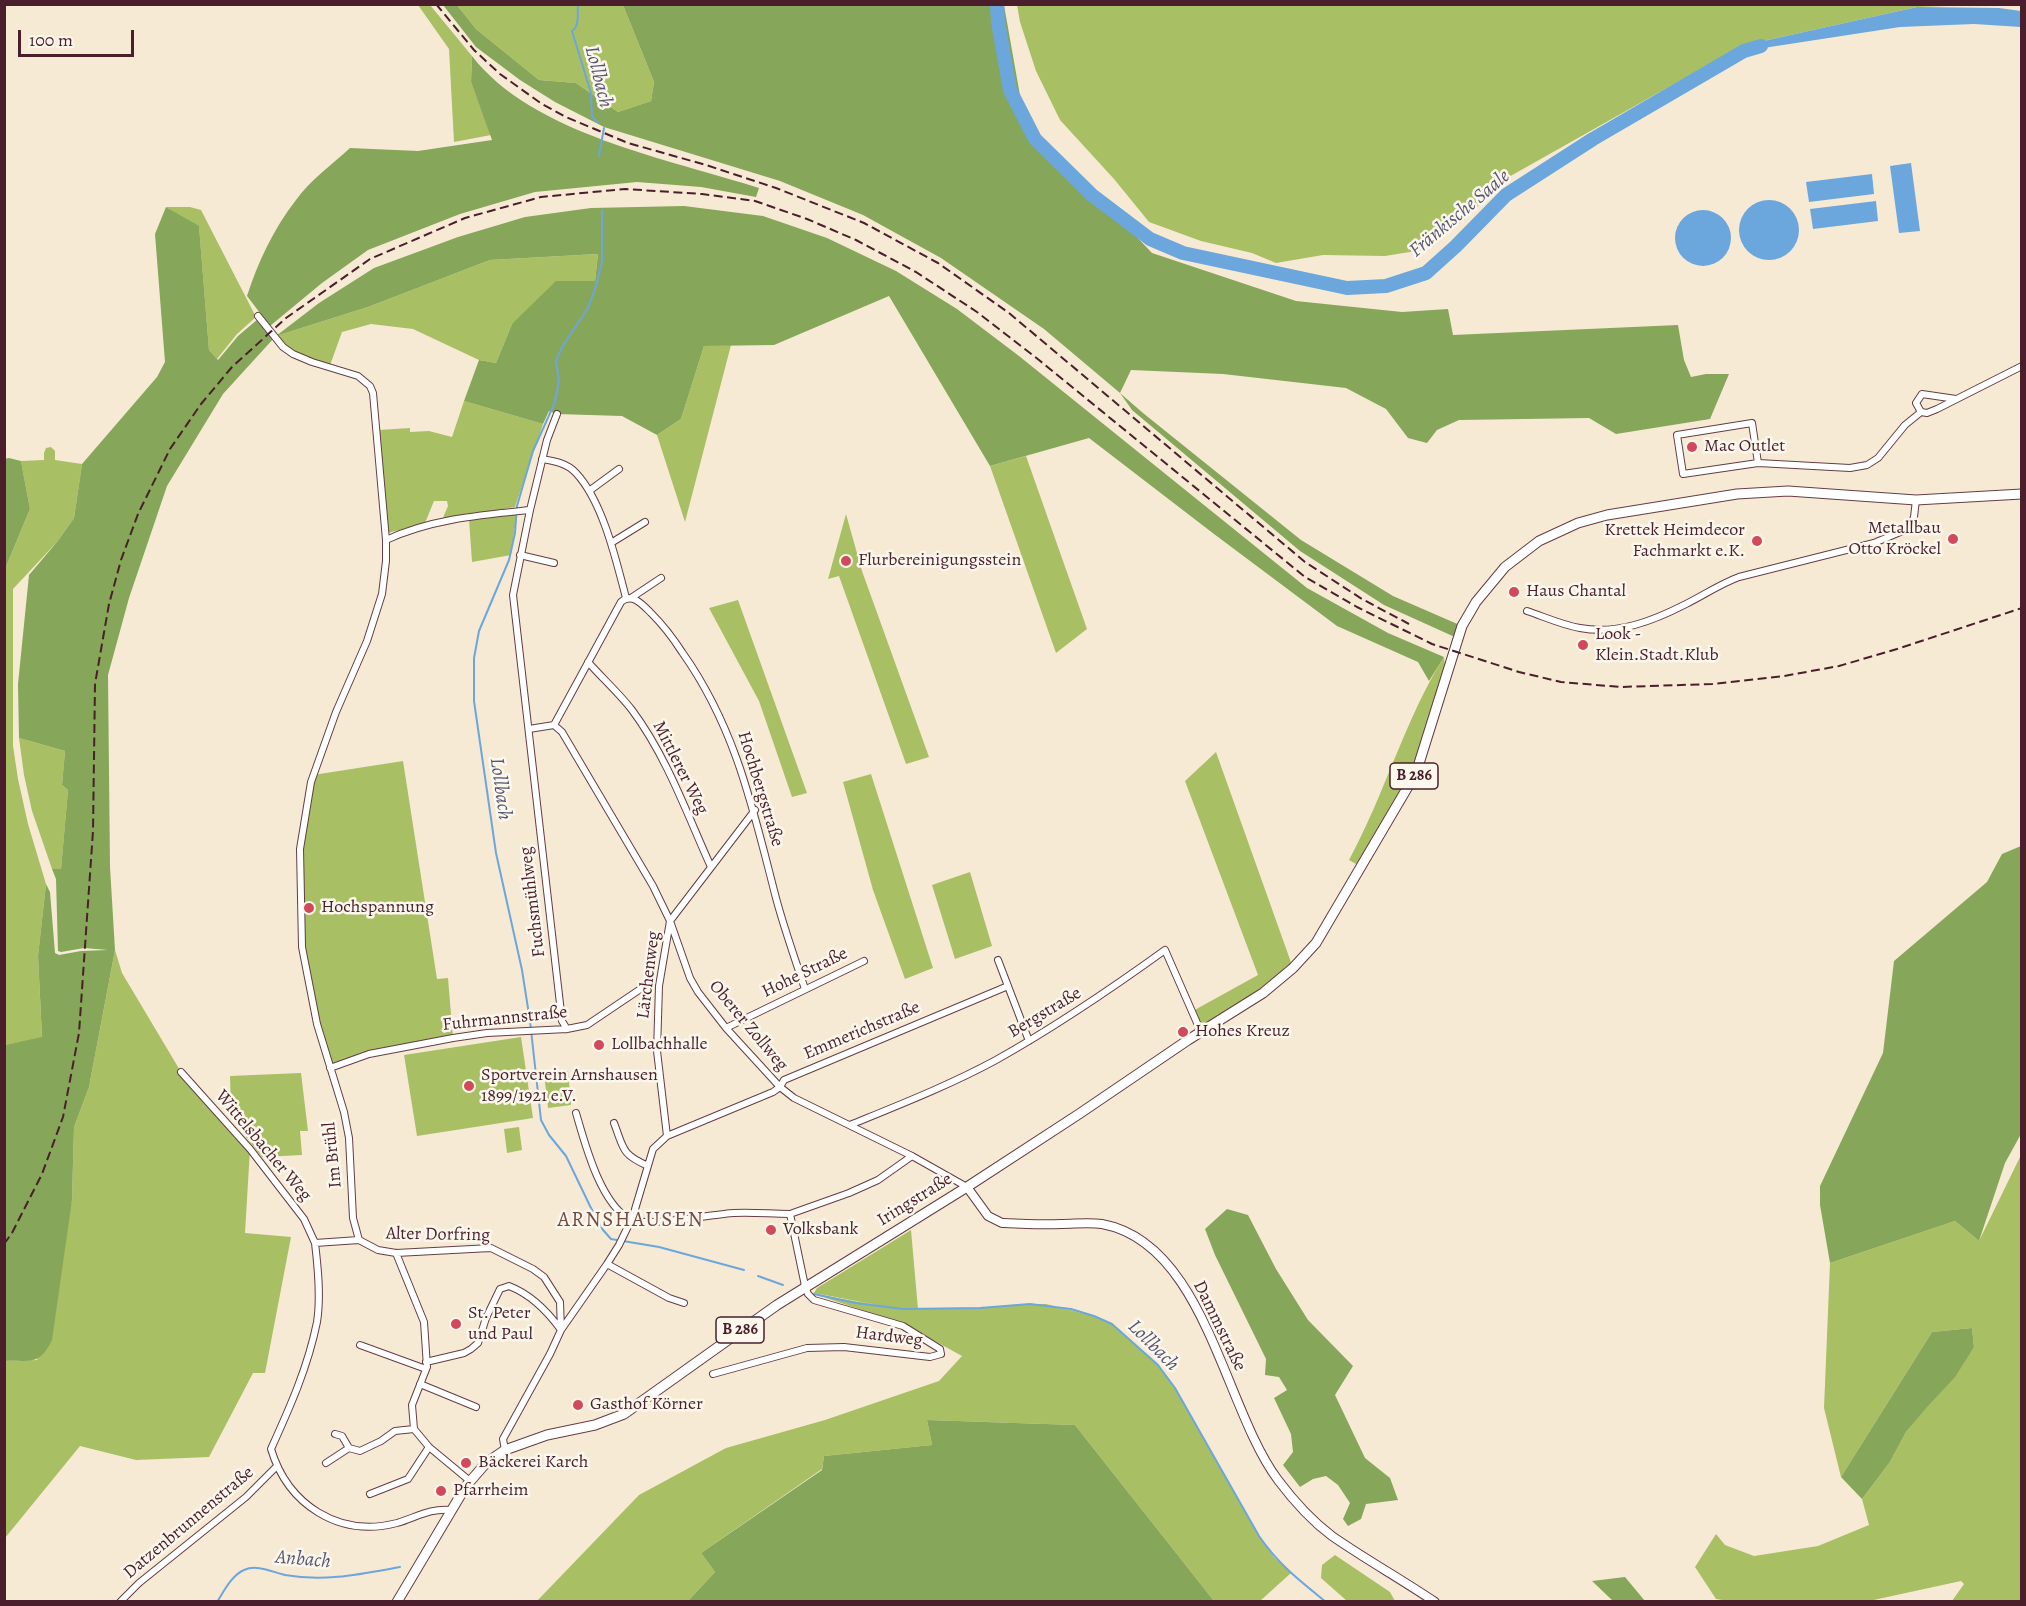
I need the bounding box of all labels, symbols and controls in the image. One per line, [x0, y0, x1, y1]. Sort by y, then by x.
scale bar [21, 18, 136, 56]
text: 100 m [29, 28, 73, 52]
water label: Lollbach [579, 44, 617, 110]
water label: Fränkische Saale [1405, 165, 1515, 263]
place label: Mac Outlet [1704, 436, 1785, 458]
marker: Mac Outlet [1685, 440, 1699, 454]
place label: Metallbau Otto Kröckel [1848, 518, 1941, 560]
place label: Krettek Heimdecor Fachmarkt e.K. [1604, 520, 1745, 562]
marker: Metallbau Otto Kröckel [1946, 532, 1960, 546]
marker: Krettek Heimdecor Fachmarkt e.K. [1750, 534, 1764, 548]
place label: Flurbereinigungsstein [858, 550, 1021, 572]
marker: Flurbereinigungsstein [839, 554, 853, 568]
place label: Haus Chantal [1526, 581, 1626, 603]
marker: Haus Chantal [1507, 585, 1521, 599]
place label: Look - Klein.Stadt.Klub [1595, 624, 1719, 666]
marker: Look - Klein.Stadt.Klub [1576, 638, 1590, 652]
street label: Mittlerer Weg [647, 718, 713, 818]
street label: Hochbergstraße [732, 729, 788, 849]
water label: Lollbach [484, 756, 516, 822]
road number: B 286 [1390, 763, 1438, 789]
street label: Fuchsmühlweg [515, 845, 551, 959]
place label: Hochspannung [321, 897, 434, 919]
marker: Hochspannung [302, 901, 316, 915]
street label: Lärchenweg [633, 930, 665, 1020]
street label: Hohe Straße [759, 943, 851, 1003]
street label: Oberer Zollweg [704, 976, 792, 1076]
street label: Bergstraße [1004, 983, 1086, 1043]
street label: Emmerichstraße [801, 997, 923, 1065]
street label: Fuhrmannstraße [441, 1002, 569, 1036]
place label: Hohes Kreuz [1195, 1021, 1290, 1043]
marker: Hohes Kreuz [1176, 1025, 1190, 1039]
place label: Lollbachhalle [611, 1034, 707, 1056]
marker: Lollbachhalle [592, 1038, 606, 1052]
place label: Sportverein Arnshausen 1899/1921 e.V. [481, 1065, 658, 1108]
marker: Sportverein Arnshausen 1899/1921 e.V. [462, 1079, 476, 1093]
street label: Wittelsbacher Weg [210, 1086, 316, 1206]
street label: Im Brühl [319, 1121, 347, 1189]
street label: Iringstraße [874, 1169, 956, 1231]
district label: ARNSHAUSEN [558, 1208, 704, 1234]
place label: Volksbank [783, 1219, 859, 1241]
street label: Alter Dorfring [386, 1223, 490, 1247]
marker: Volksbank [764, 1223, 778, 1237]
street label: Dammstraße [1188, 1277, 1250, 1375]
place label: St. Peter und Paul [468, 1303, 533, 1346]
water label: Lollbach [1122, 1315, 1184, 1377]
marker: St. Peter und Paul [449, 1317, 463, 1331]
road number: B 286 [716, 1317, 764, 1343]
street label: Hardweg [854, 1322, 924, 1352]
place label: Gasthof Körner [590, 1394, 703, 1416]
marker: Gasthof Körner [571, 1398, 585, 1412]
place label: Bäckerei Karch [478, 1452, 588, 1474]
marker: Bäckerei Karch [459, 1456, 473, 1470]
street label: Datzenbrunnenstraße [119, 1462, 259, 1584]
place label: Pfarrheim [453, 1480, 529, 1502]
marker: Pfarrheim [434, 1484, 448, 1498]
water label: Anbach [274, 1546, 332, 1574]

